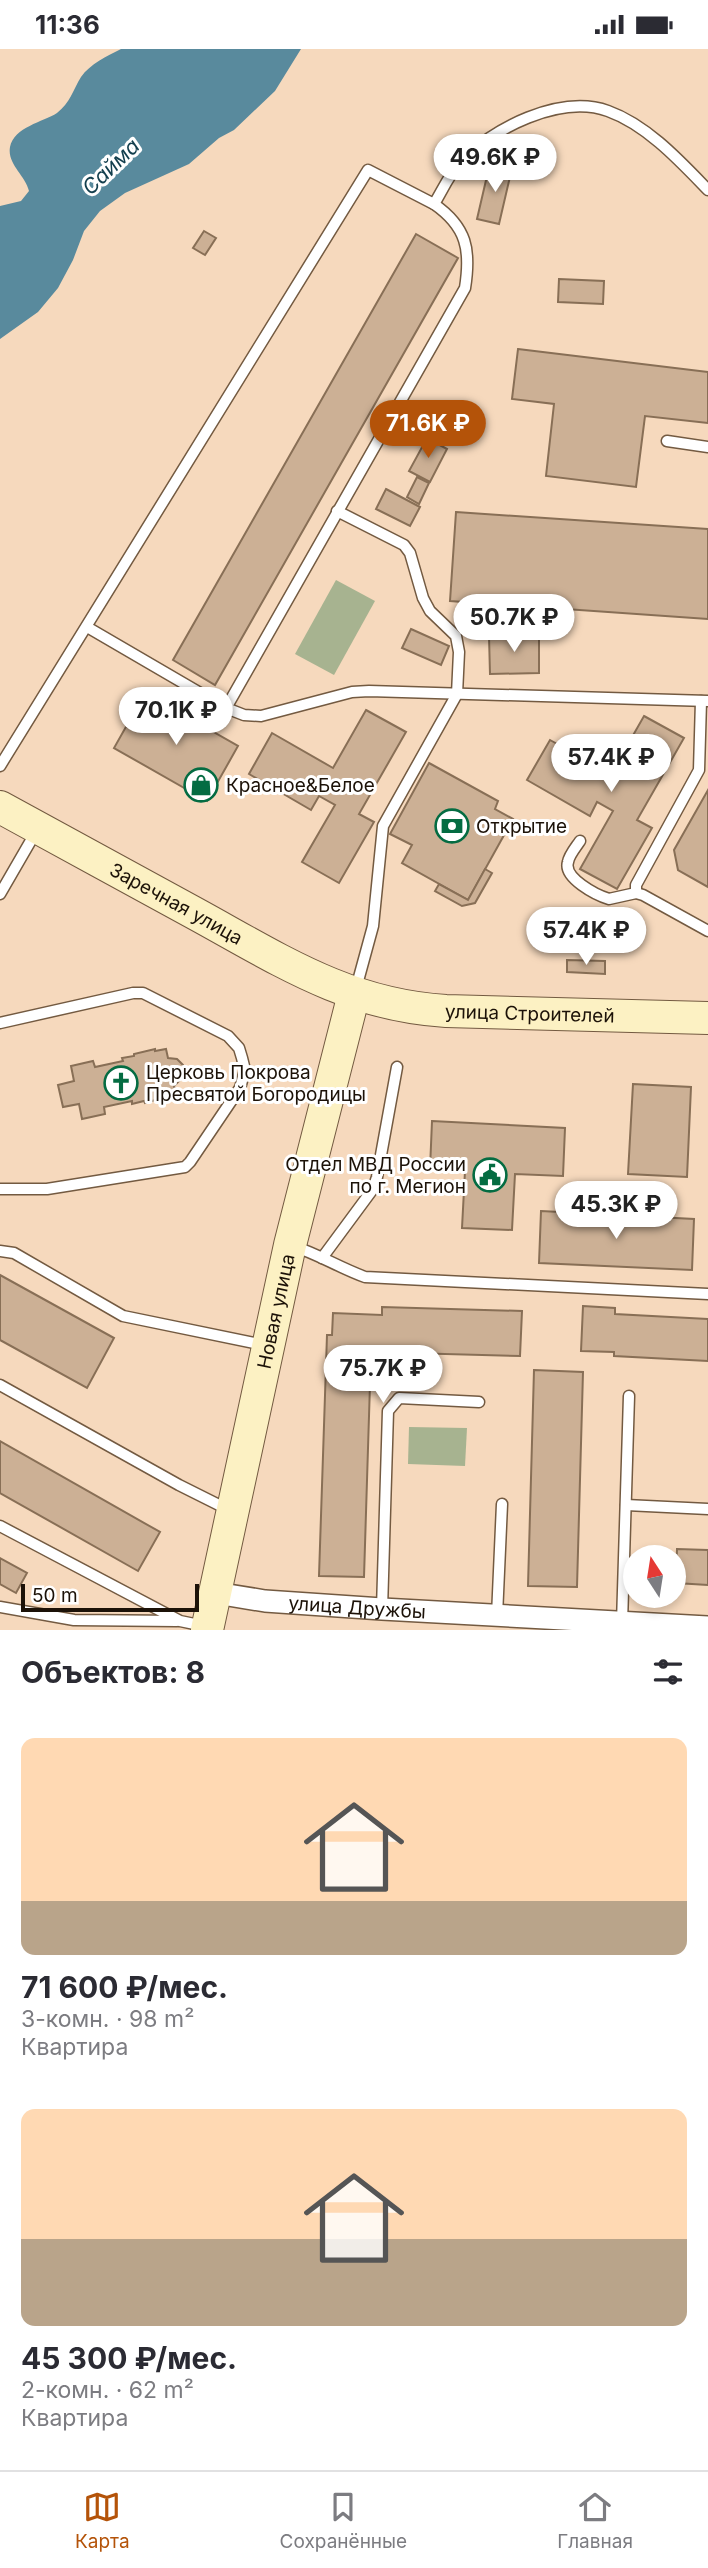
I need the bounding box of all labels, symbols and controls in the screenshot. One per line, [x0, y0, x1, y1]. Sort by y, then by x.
text: 11:36 [35, 9, 100, 40]
water label: Сайма [77, 133, 144, 200]
pin: 49.6K ₽ [430, 135, 560, 194]
text: 49.6K ₽ [450, 143, 540, 171]
pin: 71.6K ₽ [363, 401, 493, 460]
text: 71.6K ₽ [386, 409, 470, 437]
pin: 50.7K ₽ [449, 595, 579, 654]
text: 50.7K ₽ [469, 603, 559, 631]
pin: 70.1K ₽ [111, 687, 241, 747]
text: 70.1K ₽ [135, 696, 217, 724]
pin: 57.4K ₽ [546, 735, 676, 794]
text: 57.4K ₽ [567, 743, 655, 771]
shop icon: Красное&Белое [182, 766, 220, 804]
place label: Красное&Белое [226, 774, 375, 797]
bank icon: Открытие [433, 807, 471, 845]
place label: Открытие [476, 815, 567, 838]
street label: Заречная улица [106, 858, 247, 950]
pin: 57.4K ₽ [521, 907, 651, 967]
text: 57.4K ₽ [542, 916, 630, 944]
street label: улица Строителей [445, 1000, 615, 1028]
place label: Церковь Покрова Пресвятой Богородицы [146, 1061, 366, 1106]
church icon: Церковь Покрова Пресвятой Богородицы [102, 1064, 140, 1102]
place label: Отдел МВД России по г. Мегион [285, 1153, 466, 1198]
public building icon: Отдел МВД России по г. Мегион [471, 1156, 509, 1194]
pin: 45.3K ₽ [551, 1181, 681, 1241]
text: 45.3K ₽ [571, 1190, 661, 1218]
street label: Новая улица [253, 1252, 300, 1371]
pin: 75.7K ₽ [318, 1345, 448, 1405]
text: 75.7K ₽ [340, 1354, 426, 1382]
north arrow [623, 1545, 686, 1608]
map controls [623, 1545, 686, 1608]
scale bar [21, 1581, 200, 1613]
text: 50 m [32, 1584, 78, 1607]
street label: улица Дружбы [288, 1592, 426, 1623]
icon: filters [649, 1653, 687, 1691]
text: Объектов: 8 [21, 1654, 205, 1690]
icon: home [291, 1784, 417, 1910]
text: 71 600 ₽/мес. [21, 1969, 228, 2005]
text: 3-комн. · 98 m² [21, 2005, 194, 2033]
text: Квартира [21, 2033, 128, 2061]
icon: home [291, 2155, 417, 2281]
text: 45 300 ₽/мес. [21, 2340, 237, 2376]
text: 2-комн. · 62 m² [21, 2376, 194, 2404]
text: Квартира [21, 2404, 128, 2432]
tab: Карта [75, 2488, 130, 2553]
tab: Сохранённые [280, 2488, 407, 2553]
tab: Главная [557, 2488, 633, 2553]

